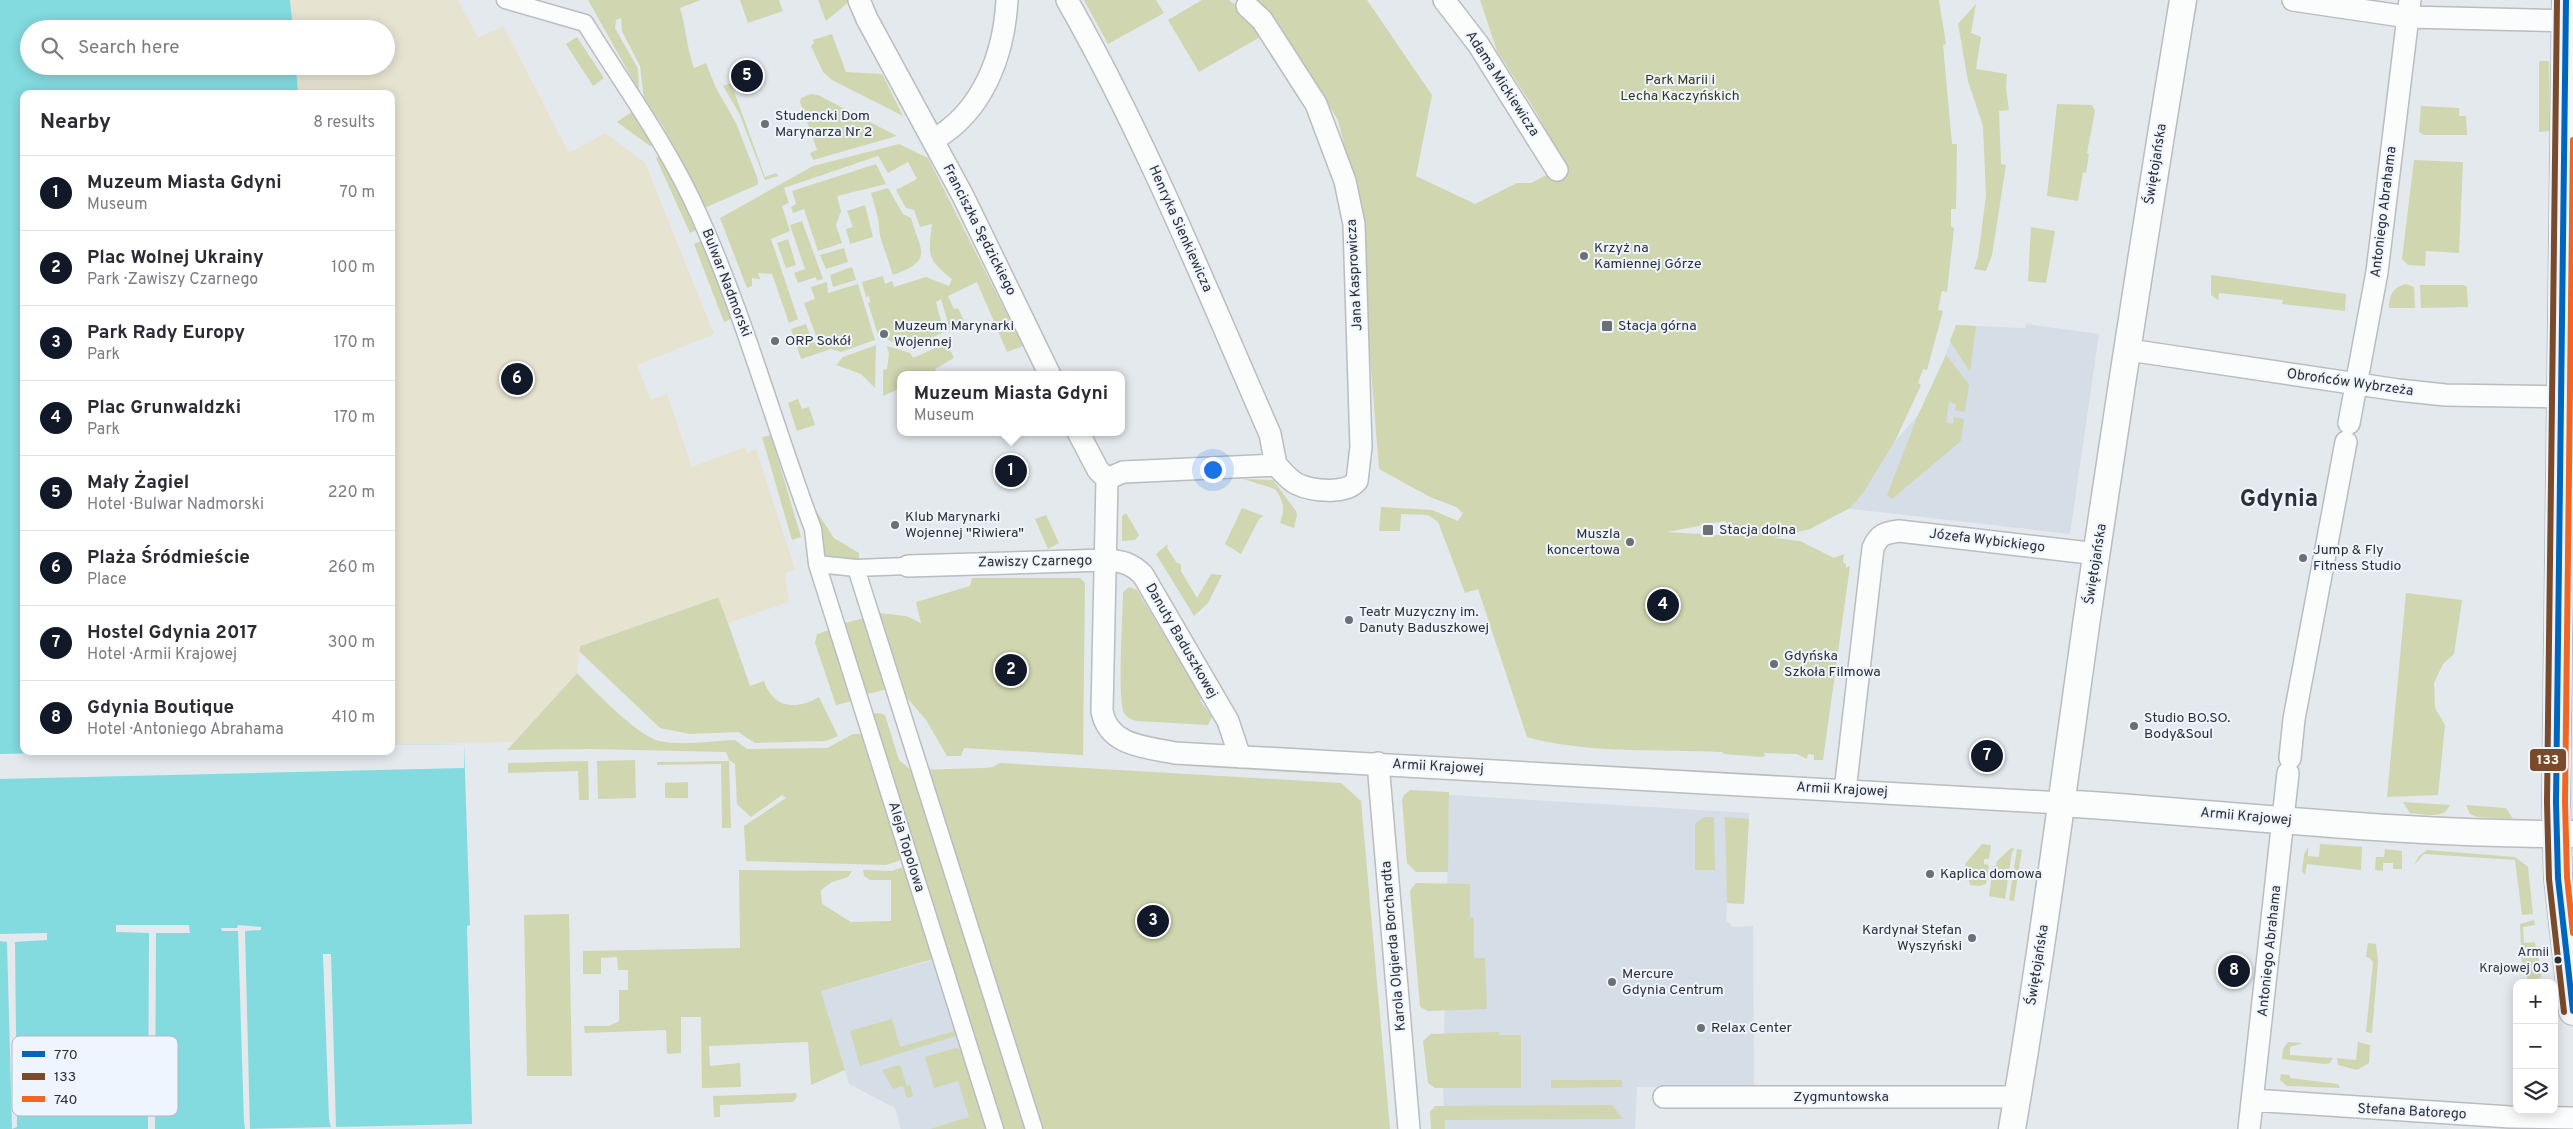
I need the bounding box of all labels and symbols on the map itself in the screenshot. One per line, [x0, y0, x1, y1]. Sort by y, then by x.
street label: Adama Mickiewicza [1462, 28, 1542, 140]
pin: 5 [731, 57, 763, 95]
park label: Park Marii i Lecha Kaczyńskich [1620, 72, 1740, 105]
place label: Studencki Dom Marynarza Nr 2 [775, 108, 872, 141]
marker: Studencki Dom Marynarza Nr 2 [759, 118, 771, 130]
street label: Świętojańska [2140, 122, 2171, 206]
street label: Antoniego Abrahama [2368, 145, 2400, 279]
street label: Franciszka Sędzickiego [938, 161, 1020, 299]
street label: Henryka Sienkiewicza [1144, 163, 1216, 295]
street label: Jana Kasprowicza [1344, 219, 1366, 331]
street label: Bulwar Nadmorski [698, 227, 754, 339]
place label: Krzyż na Kamiennej Górze [1594, 240, 1701, 273]
marker: Krzyż na Kamiennej Górze [1578, 250, 1590, 262]
place label: Muzeum Marynarki Wojennej [894, 318, 1014, 351]
place label: Stacja górna [1618, 318, 1697, 335]
marker: Stacja górna [1600, 319, 1614, 333]
marker: Muzeum Marynarki Wojennej [878, 328, 890, 340]
place label: ORP Sokół [785, 333, 851, 350]
marker: ORP Sokół [769, 335, 781, 347]
pin: 6 [501, 360, 533, 398]
street label: Obrońców Wybrzeża [2286, 366, 2414, 400]
pin: 1 [995, 452, 1027, 490]
your location [1200, 457, 1226, 483]
district label: Gdynia [2240, 485, 2318, 515]
place label: Klub Marynarki Wojennej "Riwiera" [905, 509, 1024, 542]
marker: Klub Marynarki Wojennej "Riwiera" [889, 519, 901, 531]
place label: Stacja dolna [1719, 522, 1796, 539]
street label: Świętojańska [2080, 522, 2111, 606]
marker: Stacja dolna [1701, 523, 1715, 537]
street label: Józefa Wybickiego [1928, 525, 2046, 557]
place label: Muszla koncertowa [1547, 526, 1620, 559]
marker: Muszla koncertowa [1624, 536, 1636, 548]
place label: Jump & Fly Fitness Studio [2313, 542, 2401, 575]
marker: Jump & Fly Fitness Studio [2297, 552, 2309, 564]
street label: Zawiszy Czarnego [978, 553, 1093, 571]
street label: Danuty Baduszkowej [1141, 580, 1221, 702]
pin: 4 [1647, 586, 1679, 624]
place label: Teatr Muzyczny im. Danuty Baduszkowej [1359, 604, 1489, 637]
marker: Teatr Muzyczny im. Danuty Baduszkowej [1343, 614, 1355, 626]
place label: Gdyńska Szkoła Filmowa [1784, 648, 1881, 681]
pin: 2 [995, 651, 1027, 689]
marker: Gdyńska Szkoła Filmowa [1768, 658, 1780, 670]
place label: Studio BO.SO. Body&Soul [2144, 710, 2230, 743]
marker: Studio BO.SO. Body&Soul [2128, 720, 2140, 732]
pin: 7 [1971, 737, 2003, 775]
line badge: 133 [2529, 748, 2567, 772]
text: 133 [2537, 752, 2559, 769]
street label: Armii Krajowej [1392, 756, 1484, 778]
street label: Armii Krajowej [1796, 779, 1888, 801]
street label: Aleja Topolowa [884, 800, 928, 894]
street label: Armii Krajowej [2200, 805, 2292, 829]
street label: Karola Olgierda Borchardta [1378, 860, 1410, 1032]
place label: Kaplica domowa [1940, 866, 2042, 883]
marker: Kaplica domowa [1924, 868, 1936, 880]
street label: Antoniego Abrahama [2255, 884, 2285, 1018]
pin: 3 [1137, 902, 1169, 940]
place label: Kardynał Stefan Wyszyński [1862, 922, 1962, 955]
street label: Świętojańska [2022, 923, 2053, 1007]
marker: Kardynał Stefan Wyszyński [1966, 932, 1978, 944]
place label: Armii Krajowej 03 [2479, 945, 2549, 977]
pin: 8 [2218, 952, 2250, 990]
marker: Armii Krajowej 03 [2553, 955, 2563, 965]
place label: Mercure Gdynia Centrum [1622, 966, 1724, 999]
marker: Mercure Gdynia Centrum [1606, 976, 1618, 988]
place label: Relax Center [1711, 1020, 1793, 1037]
marker: Relax Center [1695, 1022, 1707, 1034]
legend [12, 1036, 178, 1116]
text: 770 [54, 1047, 78, 1064]
text: 133 [54, 1069, 76, 1086]
street label: Zygmuntowska [1793, 1089, 1889, 1106]
text: 740 [54, 1092, 78, 1109]
street label: Stefana Batorego [2357, 1101, 2467, 1123]

